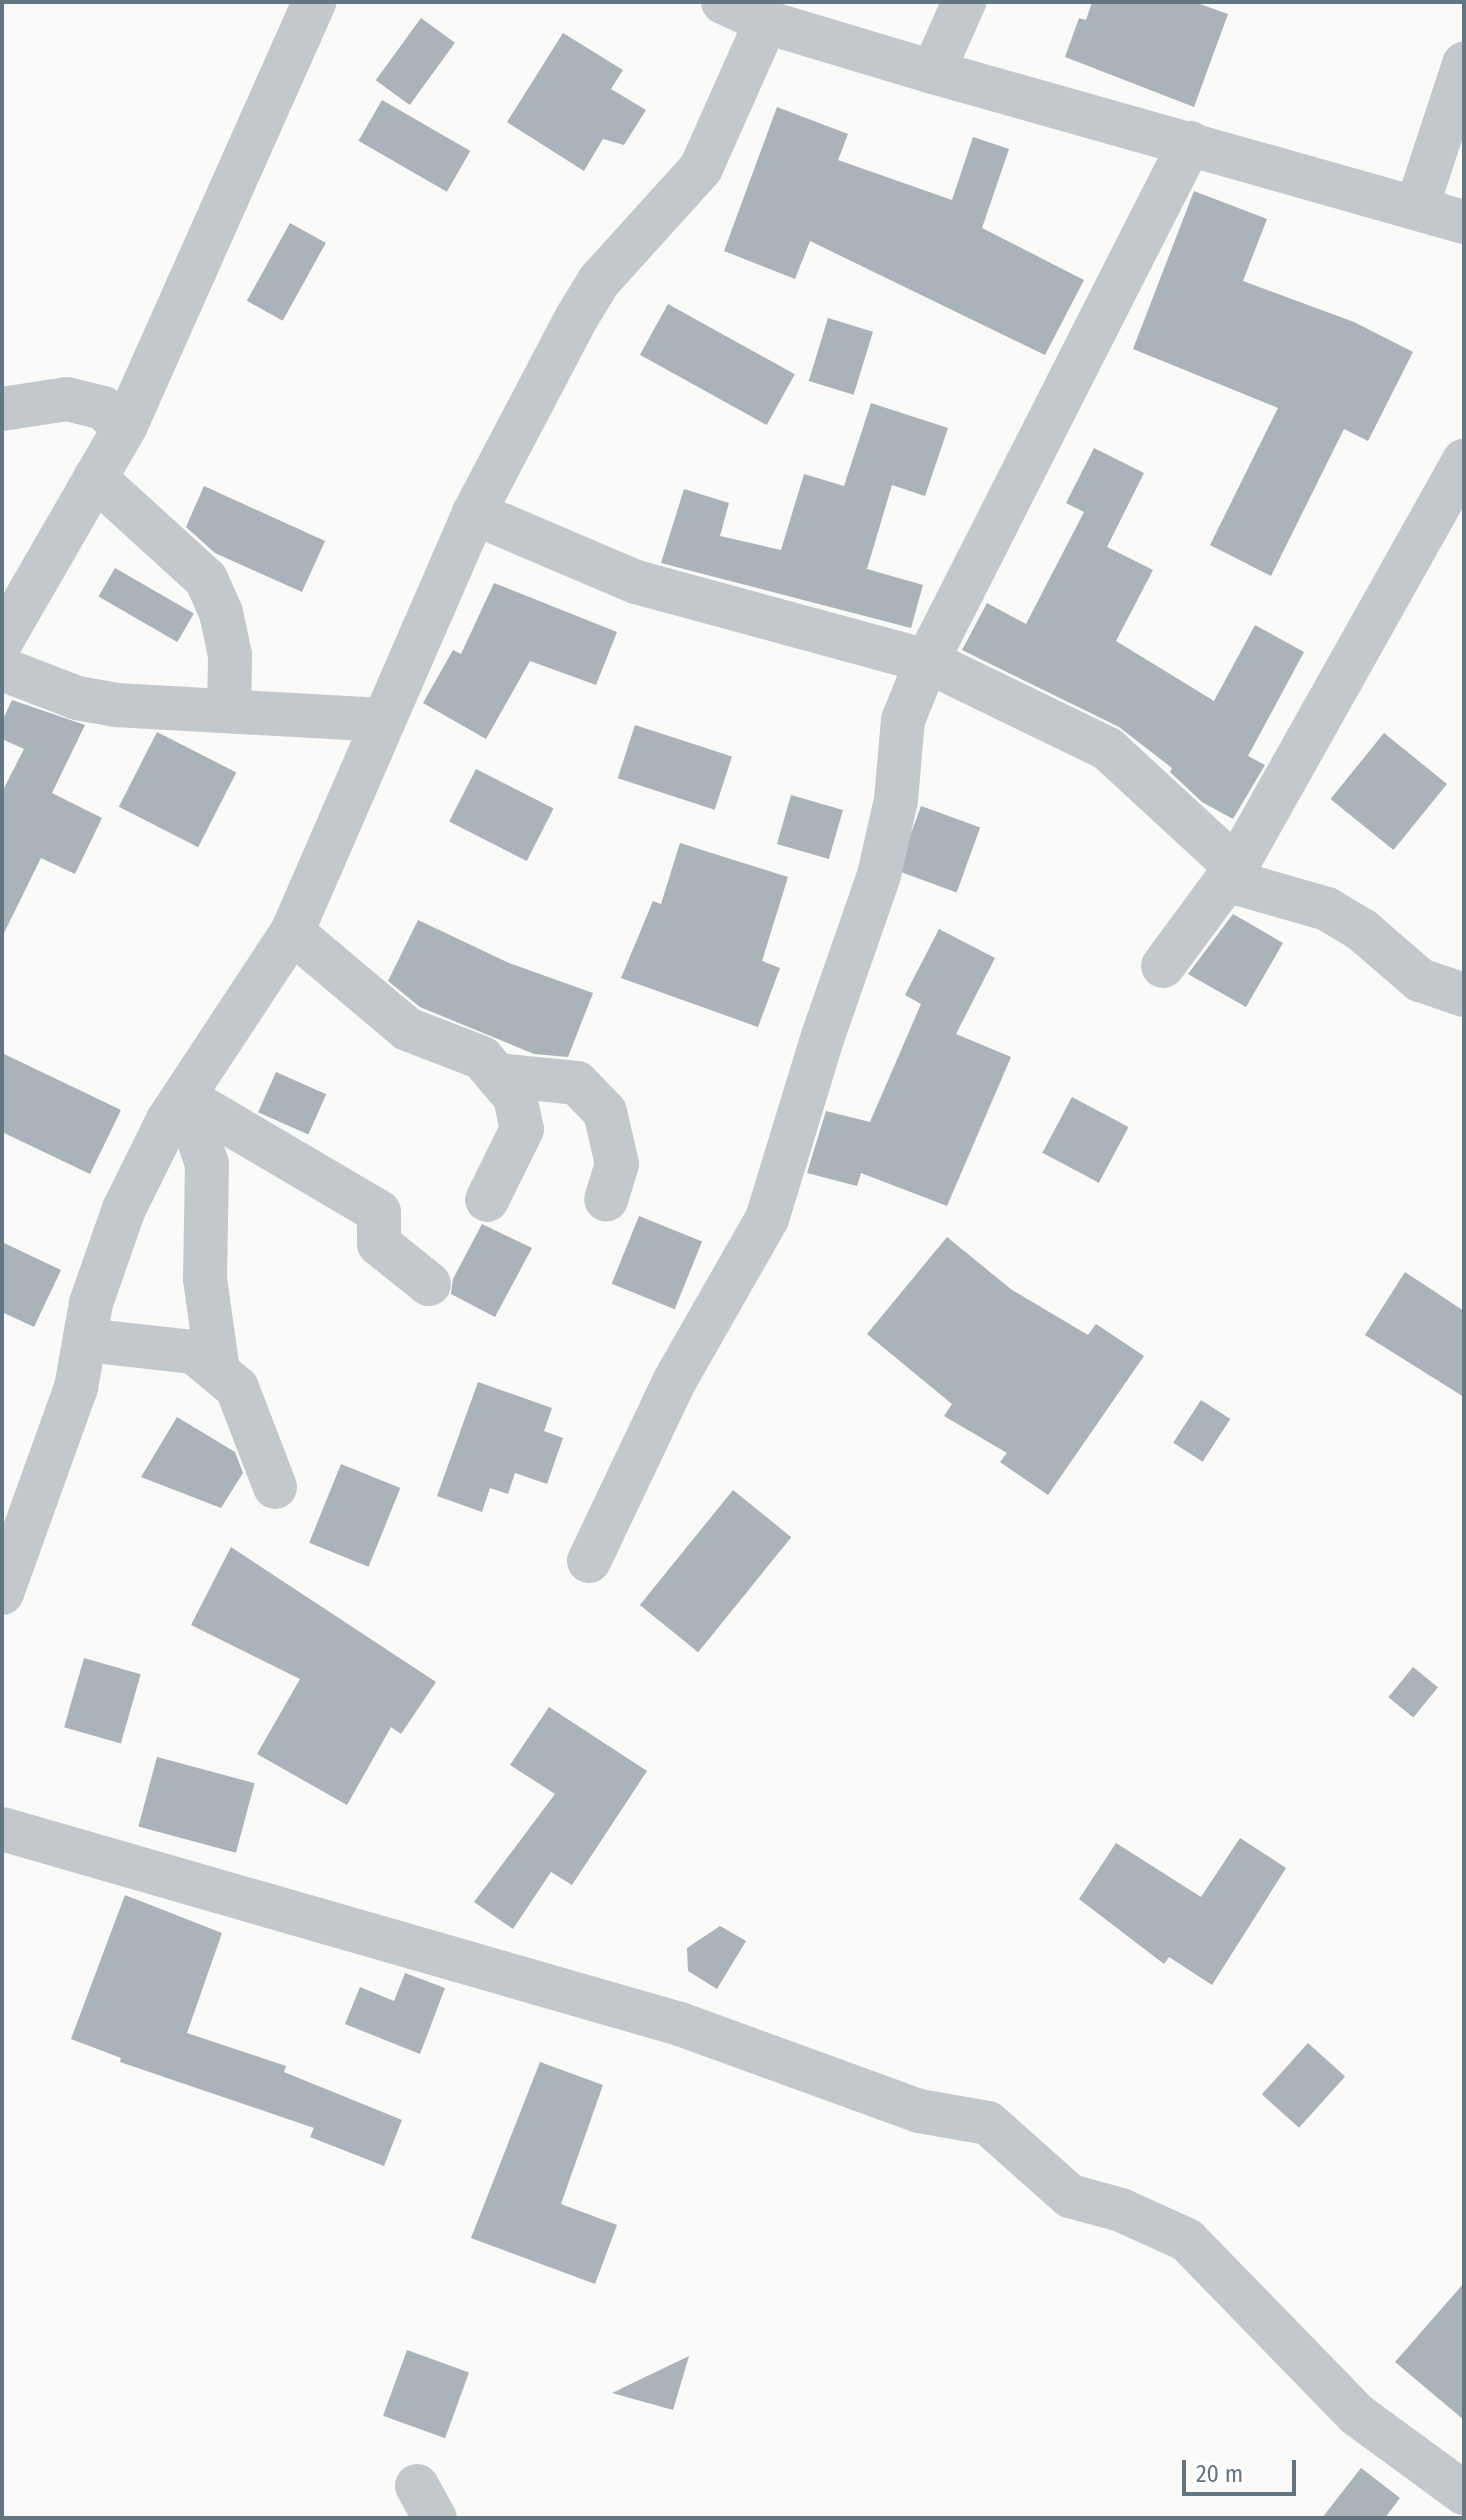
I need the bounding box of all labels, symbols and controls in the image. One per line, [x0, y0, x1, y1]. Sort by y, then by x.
scale bar [1186, 2444, 1300, 2494]
text: 20 m [1196, 2460, 1243, 2488]

